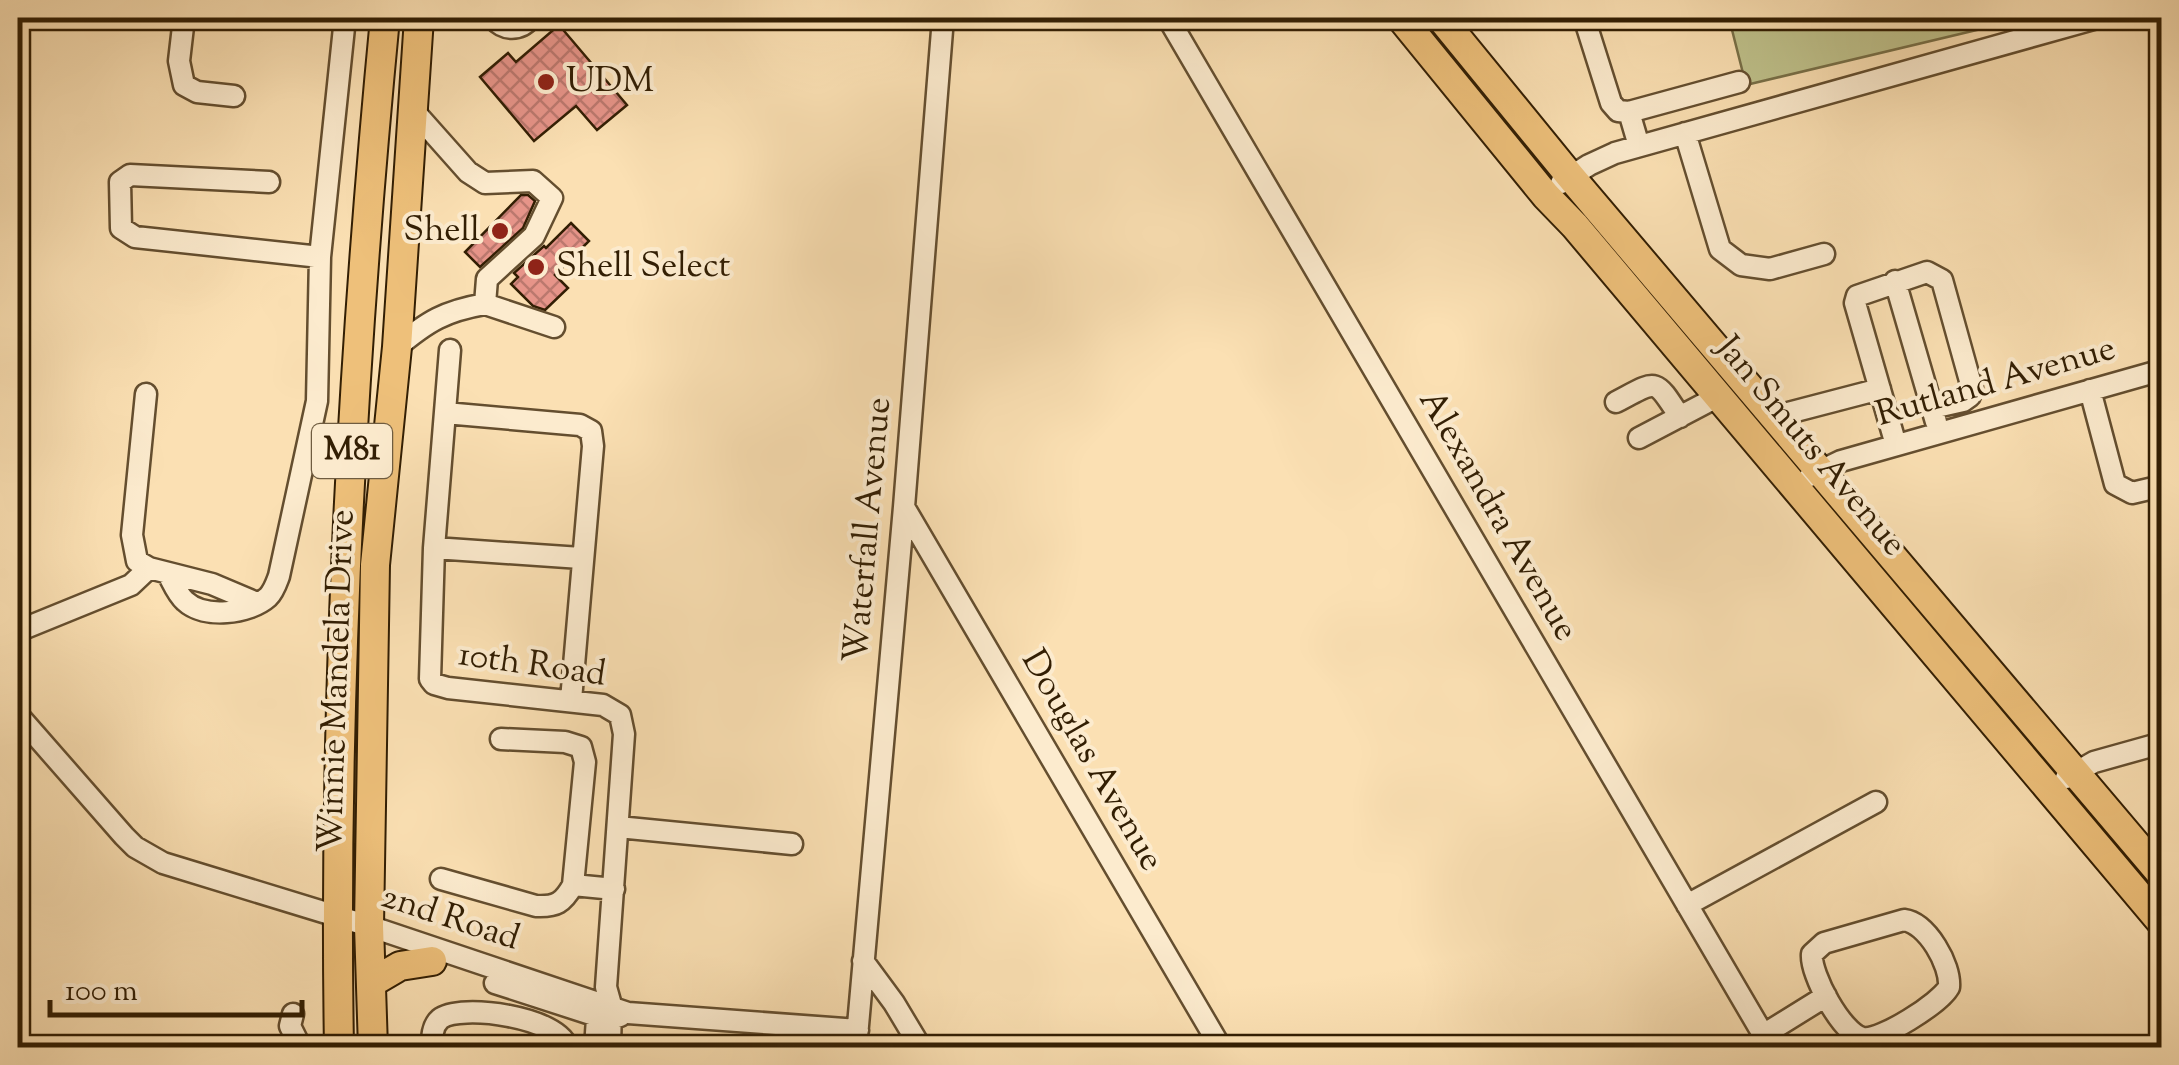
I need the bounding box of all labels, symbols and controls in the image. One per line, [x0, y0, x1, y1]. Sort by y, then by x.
place label: UDM [566, 57, 654, 108]
marker: UDM [535, 71, 557, 93]
place label: Shell [403, 206, 480, 257]
marker: Shell [489, 220, 511, 242]
place label: Shell Select [556, 242, 731, 293]
marker: Shell Select [525, 256, 547, 278]
street label: Jan Smuts Avenue [1701, 324, 1918, 568]
street label: Rutland Avenue [1870, 324, 2122, 442]
street label: Alexandra Avenue [1404, 381, 1590, 651]
street label: Waterfall Avenue [832, 395, 906, 665]
road number: M81 [312, 424, 392, 478]
street label: Winnie Mandela Drive [307, 509, 369, 853]
street label: 10th Road [455, 630, 609, 702]
street label: Douglas Avenue [1007, 641, 1175, 881]
street label: 2nd Road [374, 873, 526, 965]
scale bar [50, 955, 302, 1017]
text: 100 m [65, 971, 138, 1014]

